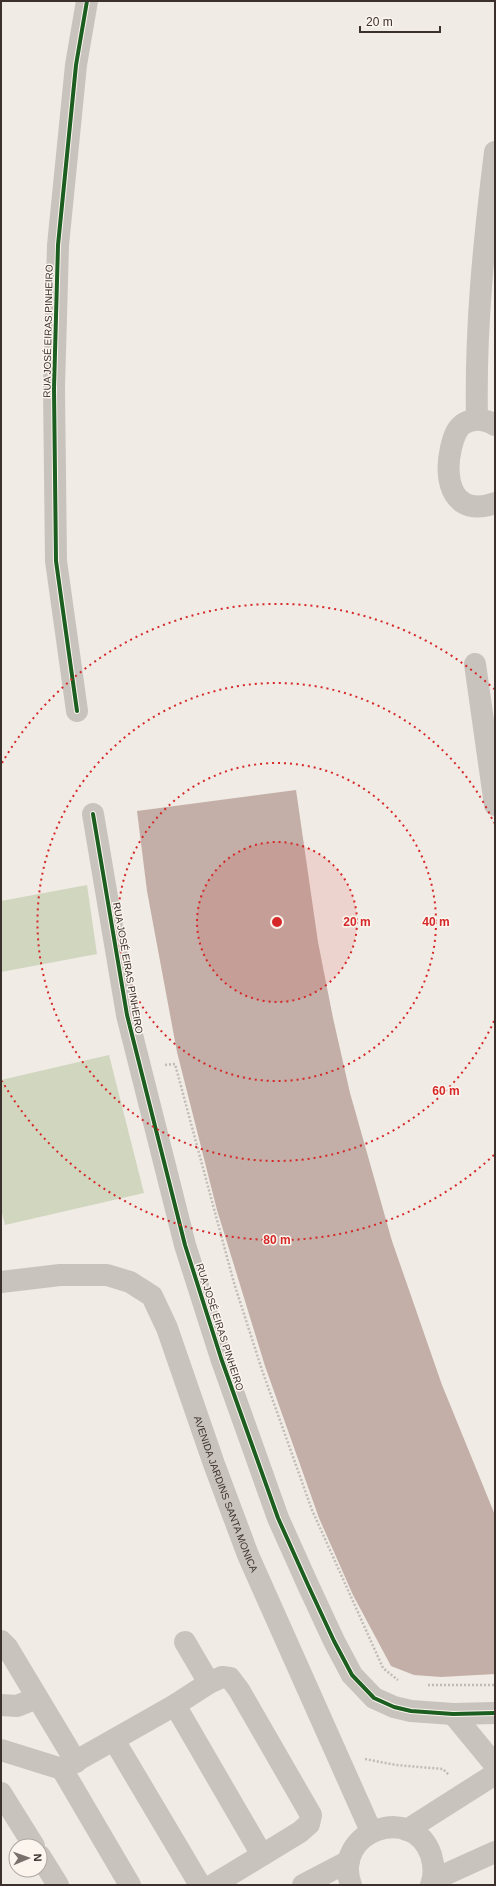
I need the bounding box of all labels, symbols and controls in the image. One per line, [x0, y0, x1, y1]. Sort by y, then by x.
scale bar [360, 8, 440, 34]
text: 20 m [366, 15, 393, 29]
street label: RUA JOSÉ EIRAS PINHEIRO [40, 264, 55, 398]
street label: RUA JOSÉ EIRAS PINHEIRO [111, 901, 146, 1035]
centre of rings [270, 915, 284, 929]
text: 20 m [343, 915, 371, 929]
text: 40 m [422, 915, 450, 929]
text: 60 m [432, 1084, 460, 1098]
text: 80 m [263, 1233, 291, 1247]
street label: RUA JOSÉ EIRAS PINHEIRO [194, 1262, 247, 1392]
street label: AVENIDA JARDINS SANTA MONICA [192, 1414, 261, 1574]
north arrow [8, 1838, 48, 1878]
text: N [32, 1853, 44, 1862]

